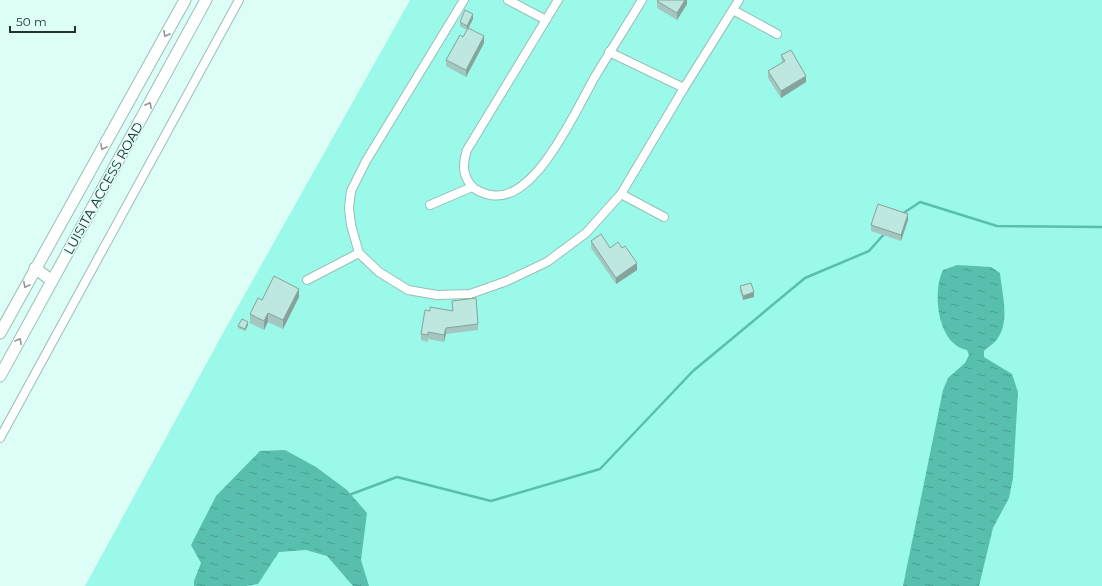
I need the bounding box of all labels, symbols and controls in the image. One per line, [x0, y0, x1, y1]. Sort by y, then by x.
scale bar [10, 8, 75, 34]
text: 50 m [16, 14, 47, 29]
one-way arrow [164, 30, 171, 37]
one-way arrow [144, 101, 151, 109]
street label: LUISITA ACCESS ROAD [60, 119, 146, 257]
one-way arrow [100, 143, 107, 151]
one-way arrow [23, 281, 31, 289]
one-way arrow [14, 338, 21, 345]

